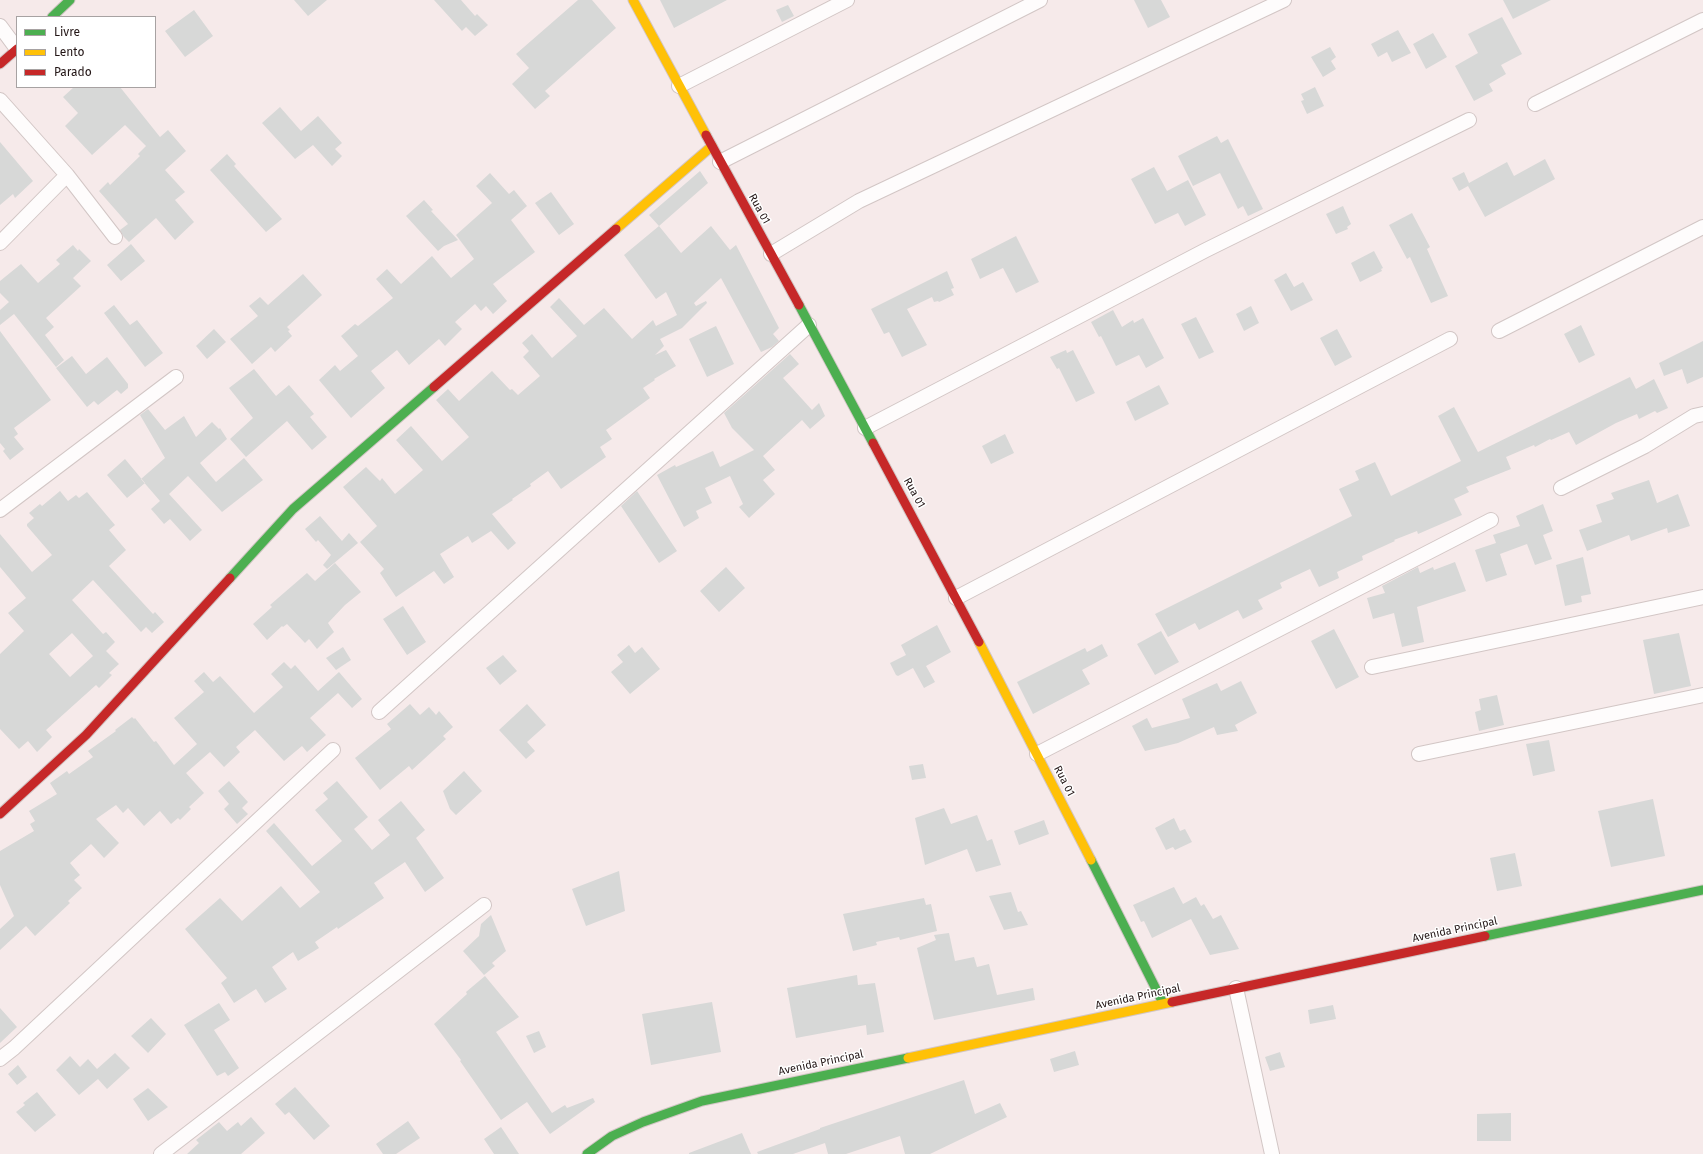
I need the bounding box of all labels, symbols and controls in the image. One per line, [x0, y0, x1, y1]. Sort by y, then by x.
legend [16, 16, 156, 88]
text: Livre [54, 25, 80, 39]
text: Lento [54, 45, 84, 59]
text: Parado [54, 65, 92, 79]
street label: Rua 01 [745, 192, 773, 226]
street label: Rua 01 [900, 476, 928, 510]
street label: Rua 01 [1051, 763, 1077, 799]
street label: Avenida Principal [1411, 915, 1499, 945]
street label: Avenida Principal [1094, 982, 1182, 1012]
street label: Avenida Principal [777, 1048, 865, 1078]

